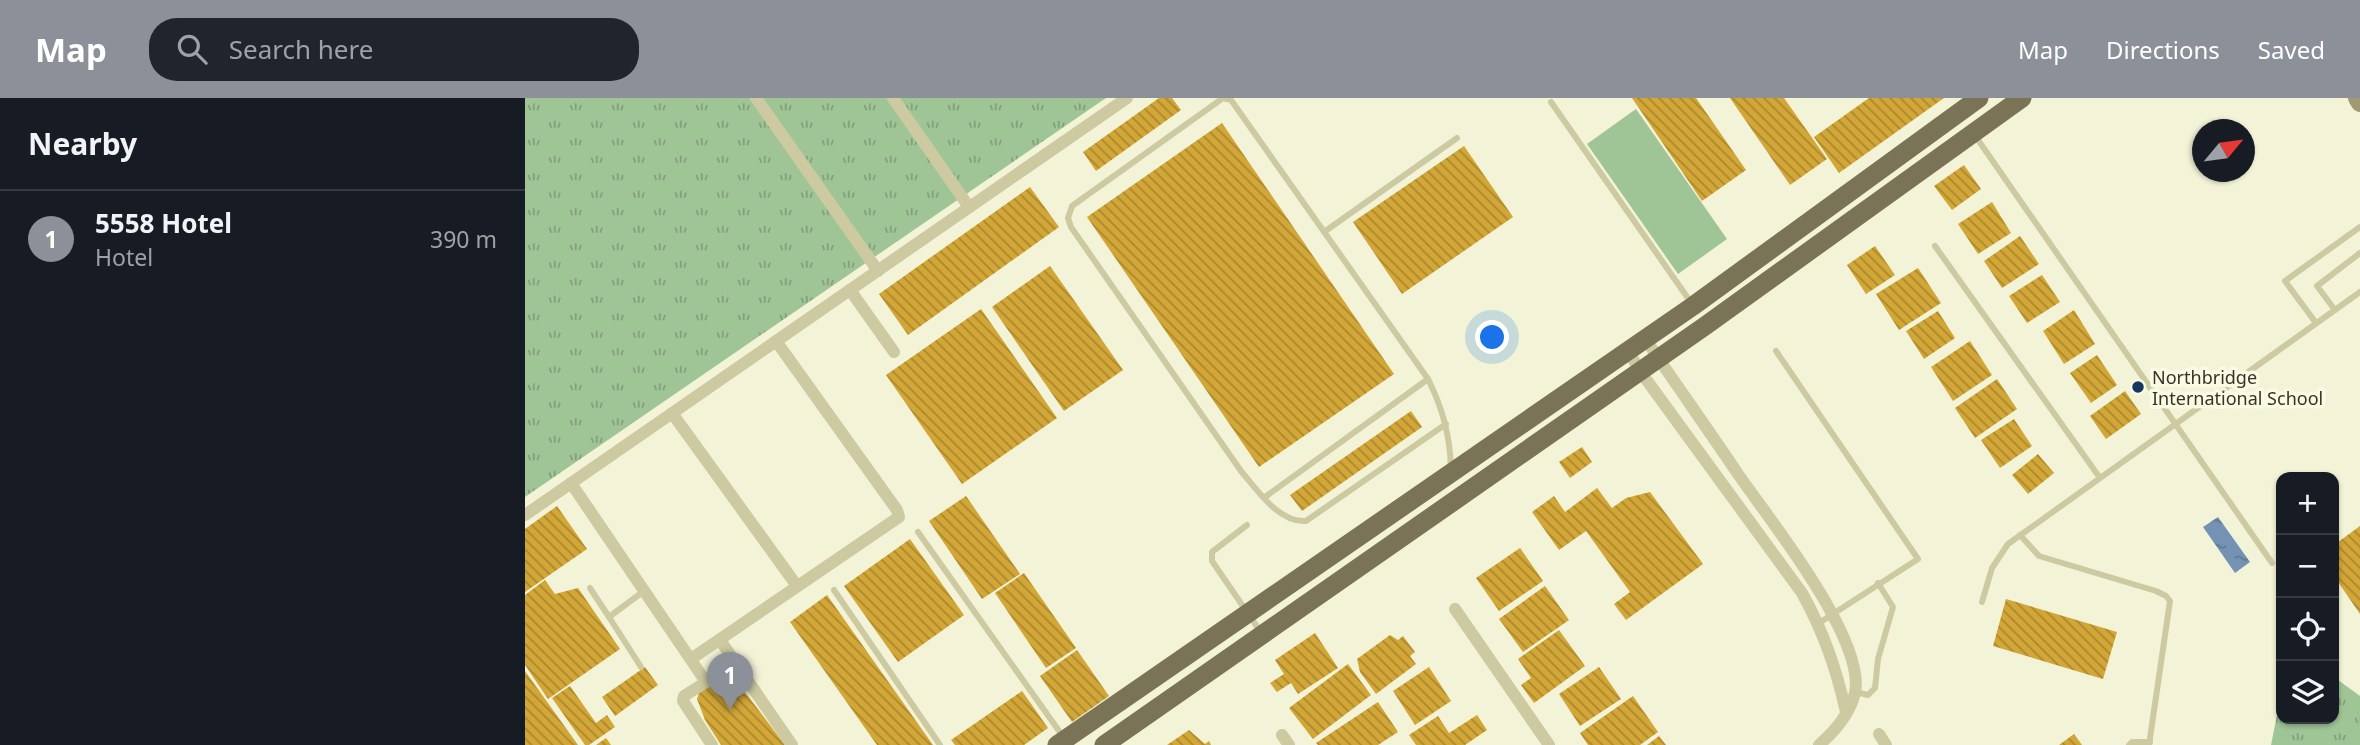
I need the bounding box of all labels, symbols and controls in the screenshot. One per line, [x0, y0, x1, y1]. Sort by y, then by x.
search box [149, 18, 639, 81]
text: Map [35, 27, 107, 72]
icon: search [173, 30, 211, 68]
text: Search here [229, 31, 373, 67]
text: Map [2018, 33, 2068, 66]
text: Directions [2106, 33, 2220, 66]
text: Saved [2258, 33, 2325, 66]
north arrow [2192, 119, 2255, 182]
text: Nearby [28, 123, 137, 164]
text: 5558 Hotel [95, 205, 232, 241]
text: 1 [44, 223, 58, 255]
text: 390 m [430, 223, 497, 255]
text: Hotel [95, 241, 153, 273]
your location [1475, 320, 1509, 354]
place label: Northbridge International School [2152, 365, 2323, 410]
marker: Northbridge International School [2130, 379, 2146, 395]
map controls [2276, 472, 2339, 724]
button: + [2276, 472, 2339, 535]
button: − [2276, 535, 2339, 598]
button: locate [2276, 598, 2339, 661]
pin: 1 [707, 652, 753, 710]
button: layers [2276, 661, 2339, 724]

